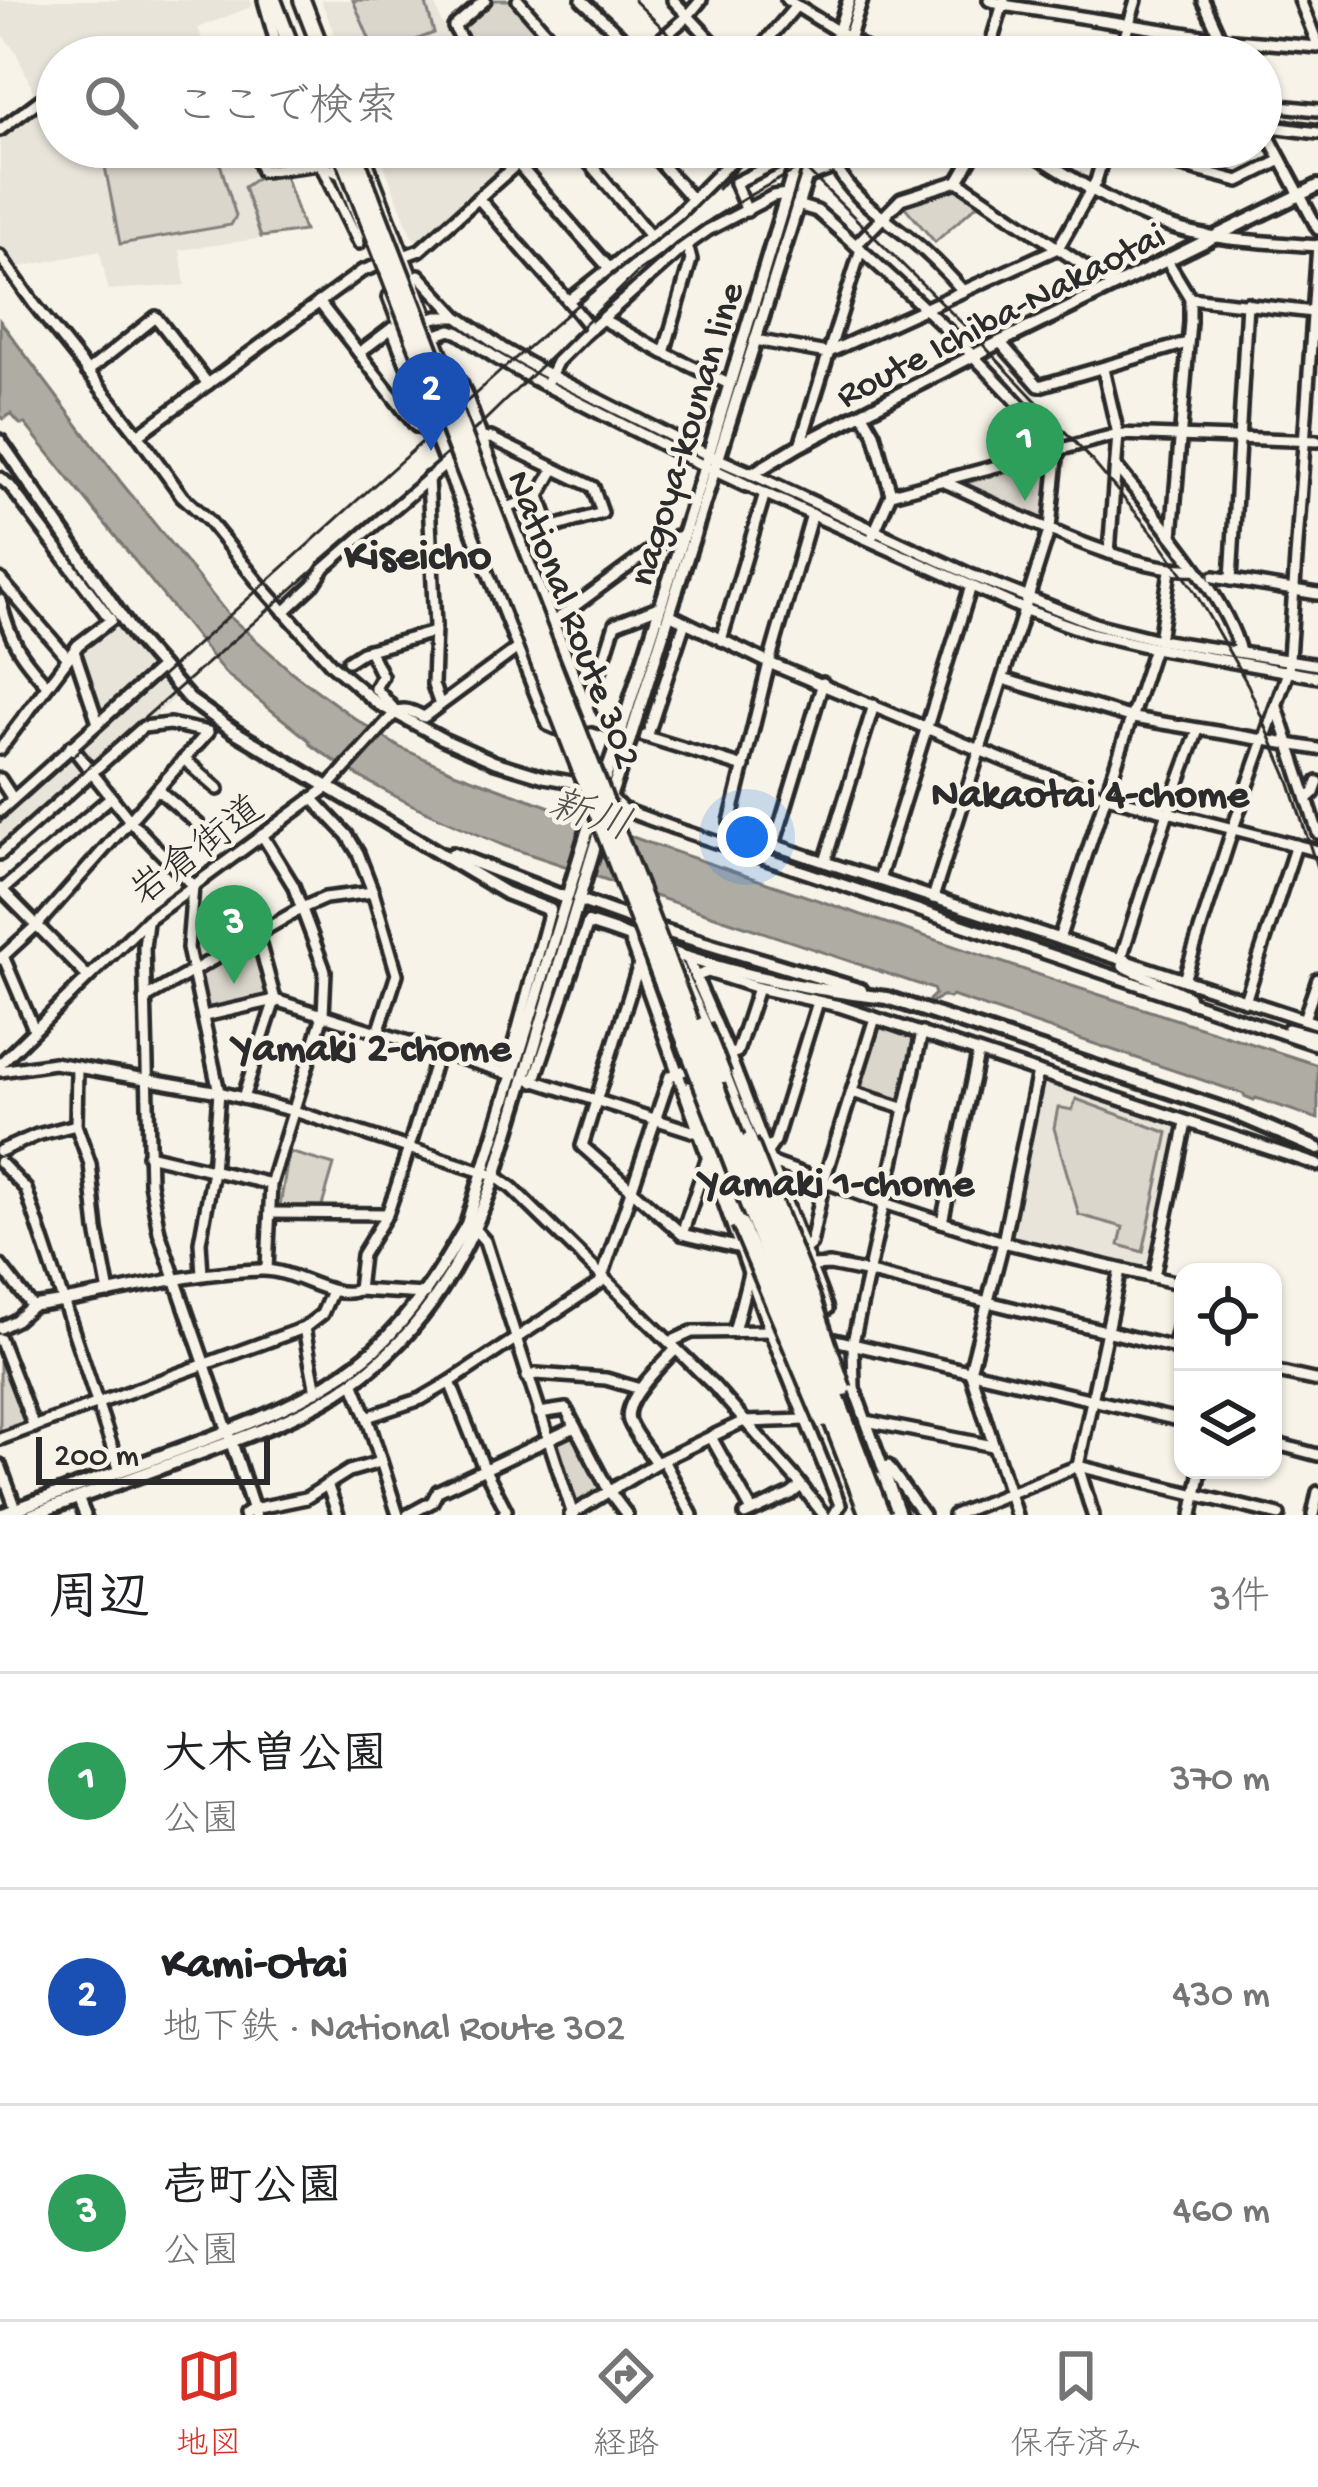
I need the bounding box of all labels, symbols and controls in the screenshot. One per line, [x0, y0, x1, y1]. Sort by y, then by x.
search box [36, 36, 1282, 168]
icon: search [78, 69, 144, 135]
text: ここで検索 [174, 84, 399, 137]
street label: Route Ichiba-Nakaotai [830, 215, 1174, 421]
street label: nagoya-kounan line [622, 277, 758, 593]
pin: 2 [392, 352, 470, 451]
pin: 1 [986, 402, 1064, 501]
street label: National Route 302 [492, 465, 648, 776]
district label: Kiseicho [344, 532, 492, 585]
district label: Nakaotai 4-chome [931, 773, 1250, 822]
water label: 新川 [541, 782, 637, 855]
street label: 岩倉街道 [122, 787, 275, 919]
your location [717, 807, 777, 867]
pin: 3 [195, 885, 273, 984]
district label: Yamaki 2-chome [229, 1027, 512, 1076]
district label: Yamaki 1-chome [696, 1162, 975, 1211]
map controls [1174, 1263, 1282, 1479]
button: locate [1174, 1263, 1282, 1371]
button: layers [1174, 1371, 1282, 1479]
scale bar [36, 1431, 270, 1484]
text: 200 m [54, 1439, 139, 1477]
text: 周辺 [48, 1573, 150, 1633]
text: 3件 [1211, 1578, 1270, 1624]
text: 大木曽公園 [162, 1732, 387, 1785]
text: 1 [79, 1758, 95, 1804]
text: 370 m [1170, 1758, 1270, 1804]
text: 公園 [162, 1800, 240, 1846]
text: Kami-Otai [162, 1940, 348, 1993]
text: 2 [77, 1974, 97, 2020]
text: 430 m [1172, 1974, 1270, 2020]
text: 地下鉄 · National Route 302 [162, 2008, 625, 2054]
text: 壱町公園 [162, 2164, 342, 2217]
text: 3 [77, 2190, 97, 2236]
text: 460 m [1173, 2190, 1270, 2236]
text: 公園 [162, 2232, 240, 2278]
tab: 地図 [176, 2343, 242, 2466]
tab: 経路 [593, 2343, 659, 2466]
tab: 保存済み [1010, 2343, 1142, 2466]

